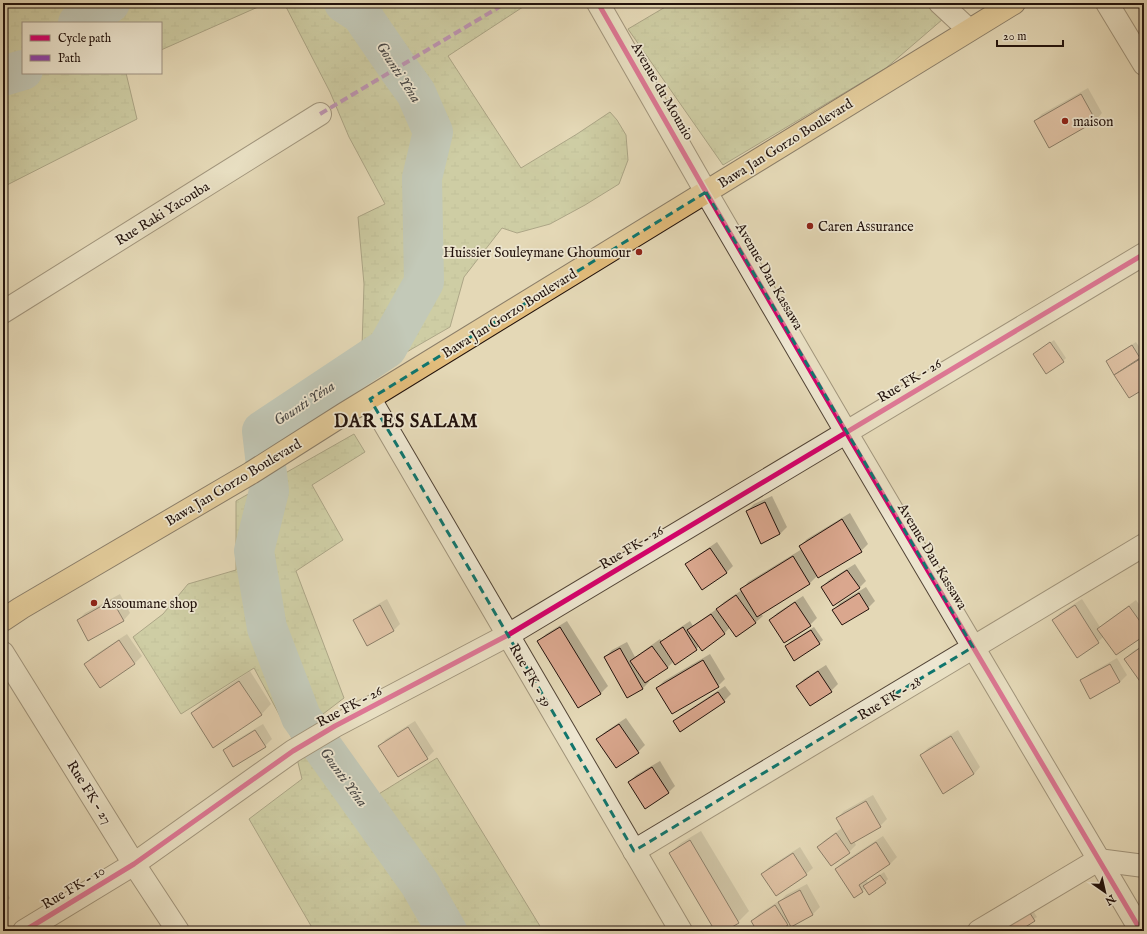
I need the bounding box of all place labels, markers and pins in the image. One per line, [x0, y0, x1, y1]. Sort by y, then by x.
place label: maison [1073, 113, 1114, 131]
marker: maison [1060, 116, 1070, 126]
place label: Caren Assurance [818, 218, 914, 236]
marker: Caren Assurance [805, 221, 815, 231]
place label: Huissier Souleymane Ghoumour [443, 244, 631, 262]
marker: Huissier Souleymane Ghoumour [634, 247, 644, 257]
place label: Assoumane shop [101, 595, 198, 613]
marker: Assoumane shop [89, 598, 99, 608]

